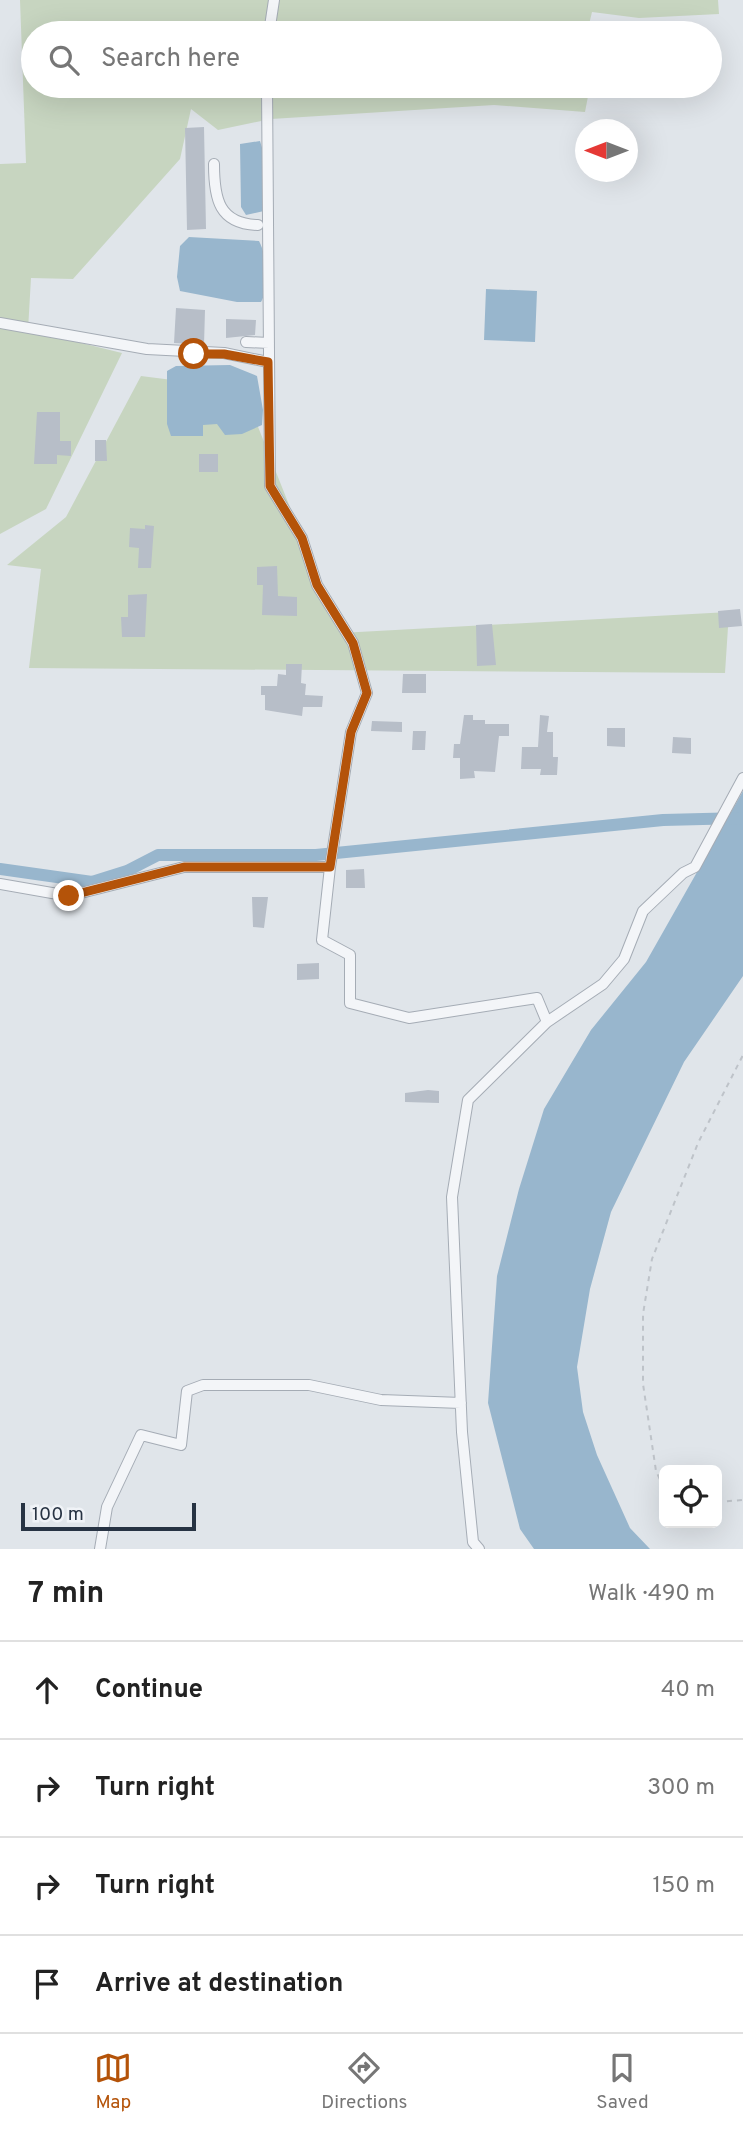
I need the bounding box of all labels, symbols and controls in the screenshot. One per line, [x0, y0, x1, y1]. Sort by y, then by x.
search box [21, 21, 722, 98]
icon: search [45, 41, 83, 79]
text: Search here [101, 43, 240, 76]
north arrow [575, 119, 638, 182]
route start [178, 338, 209, 369]
route end [53, 880, 84, 911]
map controls [659, 1465, 722, 1528]
button: locate [659, 1465, 722, 1528]
scale bar [21, 1500, 196, 1532]
text: 100 m [32, 1503, 84, 1527]
text: 7 min [28, 1576, 104, 1613]
text: Walk · 490 m [588, 1580, 715, 1609]
icon: ahead [28, 1671, 66, 1709]
text: Continue [95, 1674, 203, 1707]
text: 40 m [661, 1676, 715, 1705]
icon: right [28, 1769, 66, 1807]
text: Turn right [95, 1772, 215, 1805]
text: 300 m [647, 1774, 715, 1803]
icon: right [28, 1867, 66, 1905]
text: Turn right [95, 1870, 215, 1903]
text: 150 m [653, 1872, 715, 1901]
icon: arrive [28, 1965, 66, 2003]
text: Arrive at destination [95, 1968, 343, 2001]
tab: Map [94, 2049, 132, 2115]
tab: Directions [321, 2049, 408, 2115]
tab: Saved [596, 2049, 649, 2115]

